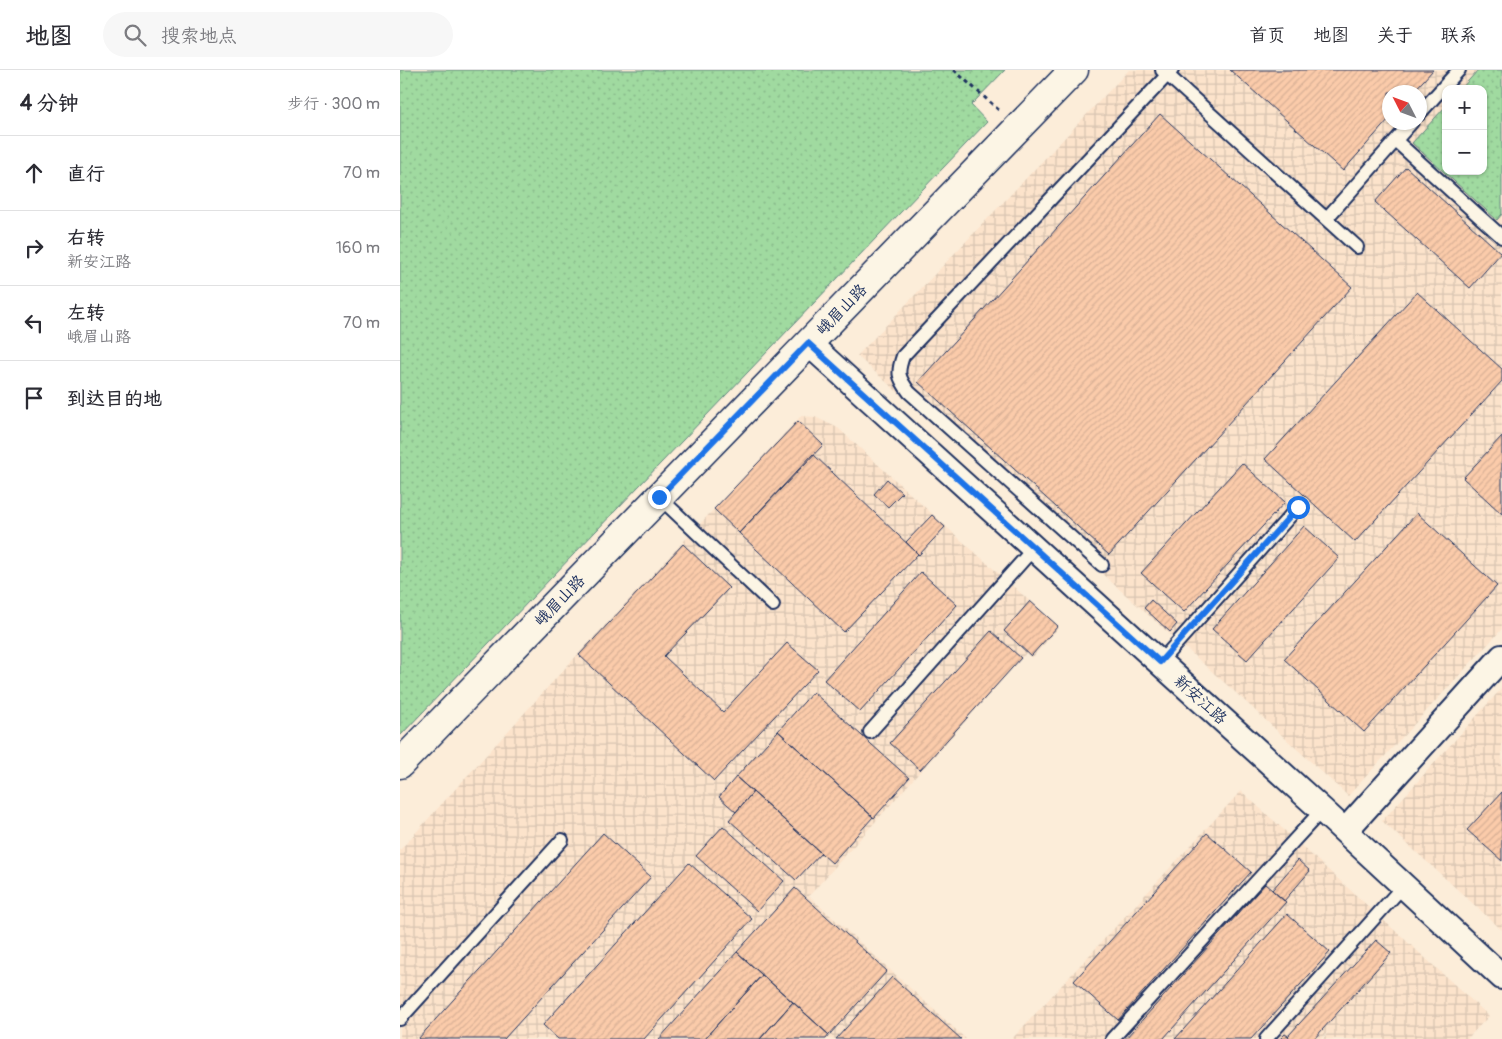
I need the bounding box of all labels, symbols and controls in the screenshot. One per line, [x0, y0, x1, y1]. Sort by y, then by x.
search box [103, 12, 453, 57]
icon: search [121, 21, 149, 49]
text: 地图 [25, 22, 73, 51]
text: 搜索地点 [161, 24, 237, 48]
text: 首页 [1249, 24, 1285, 47]
text: 地图 [1313, 24, 1349, 47]
text: 关于 [1377, 24, 1413, 47]
text: 联系 [1441, 24, 1477, 47]
north arrow [1382, 85, 1427, 130]
map controls [1442, 85, 1487, 175]
button: + [1442, 85, 1487, 130]
text: 4 分钟 [20, 90, 79, 117]
text: 步行 · 300 m [287, 94, 380, 114]
button: − [1442, 130, 1487, 175]
icon: ahead [20, 159, 48, 187]
text: 直行 [67, 162, 105, 186]
text: 70 m [343, 163, 380, 183]
text: 右转 [67, 226, 105, 250]
icon: right [20, 234, 48, 262]
text: 160 m [336, 238, 380, 258]
text: 新安江路 [67, 252, 131, 272]
street label: 峨眉山路 [812, 280, 871, 340]
text: 左转 [67, 301, 105, 325]
icon: left [20, 309, 48, 337]
text: 70 m [343, 313, 380, 333]
text: 峨眉山路 [67, 327, 131, 347]
icon: arrive [20, 384, 48, 412]
text: 到达目的地 [67, 387, 162, 411]
route end [648, 486, 671, 509]
route start [1287, 496, 1310, 519]
street label: 峨眉山路 [530, 571, 589, 631]
street label: 新安江路 [1170, 671, 1231, 729]

